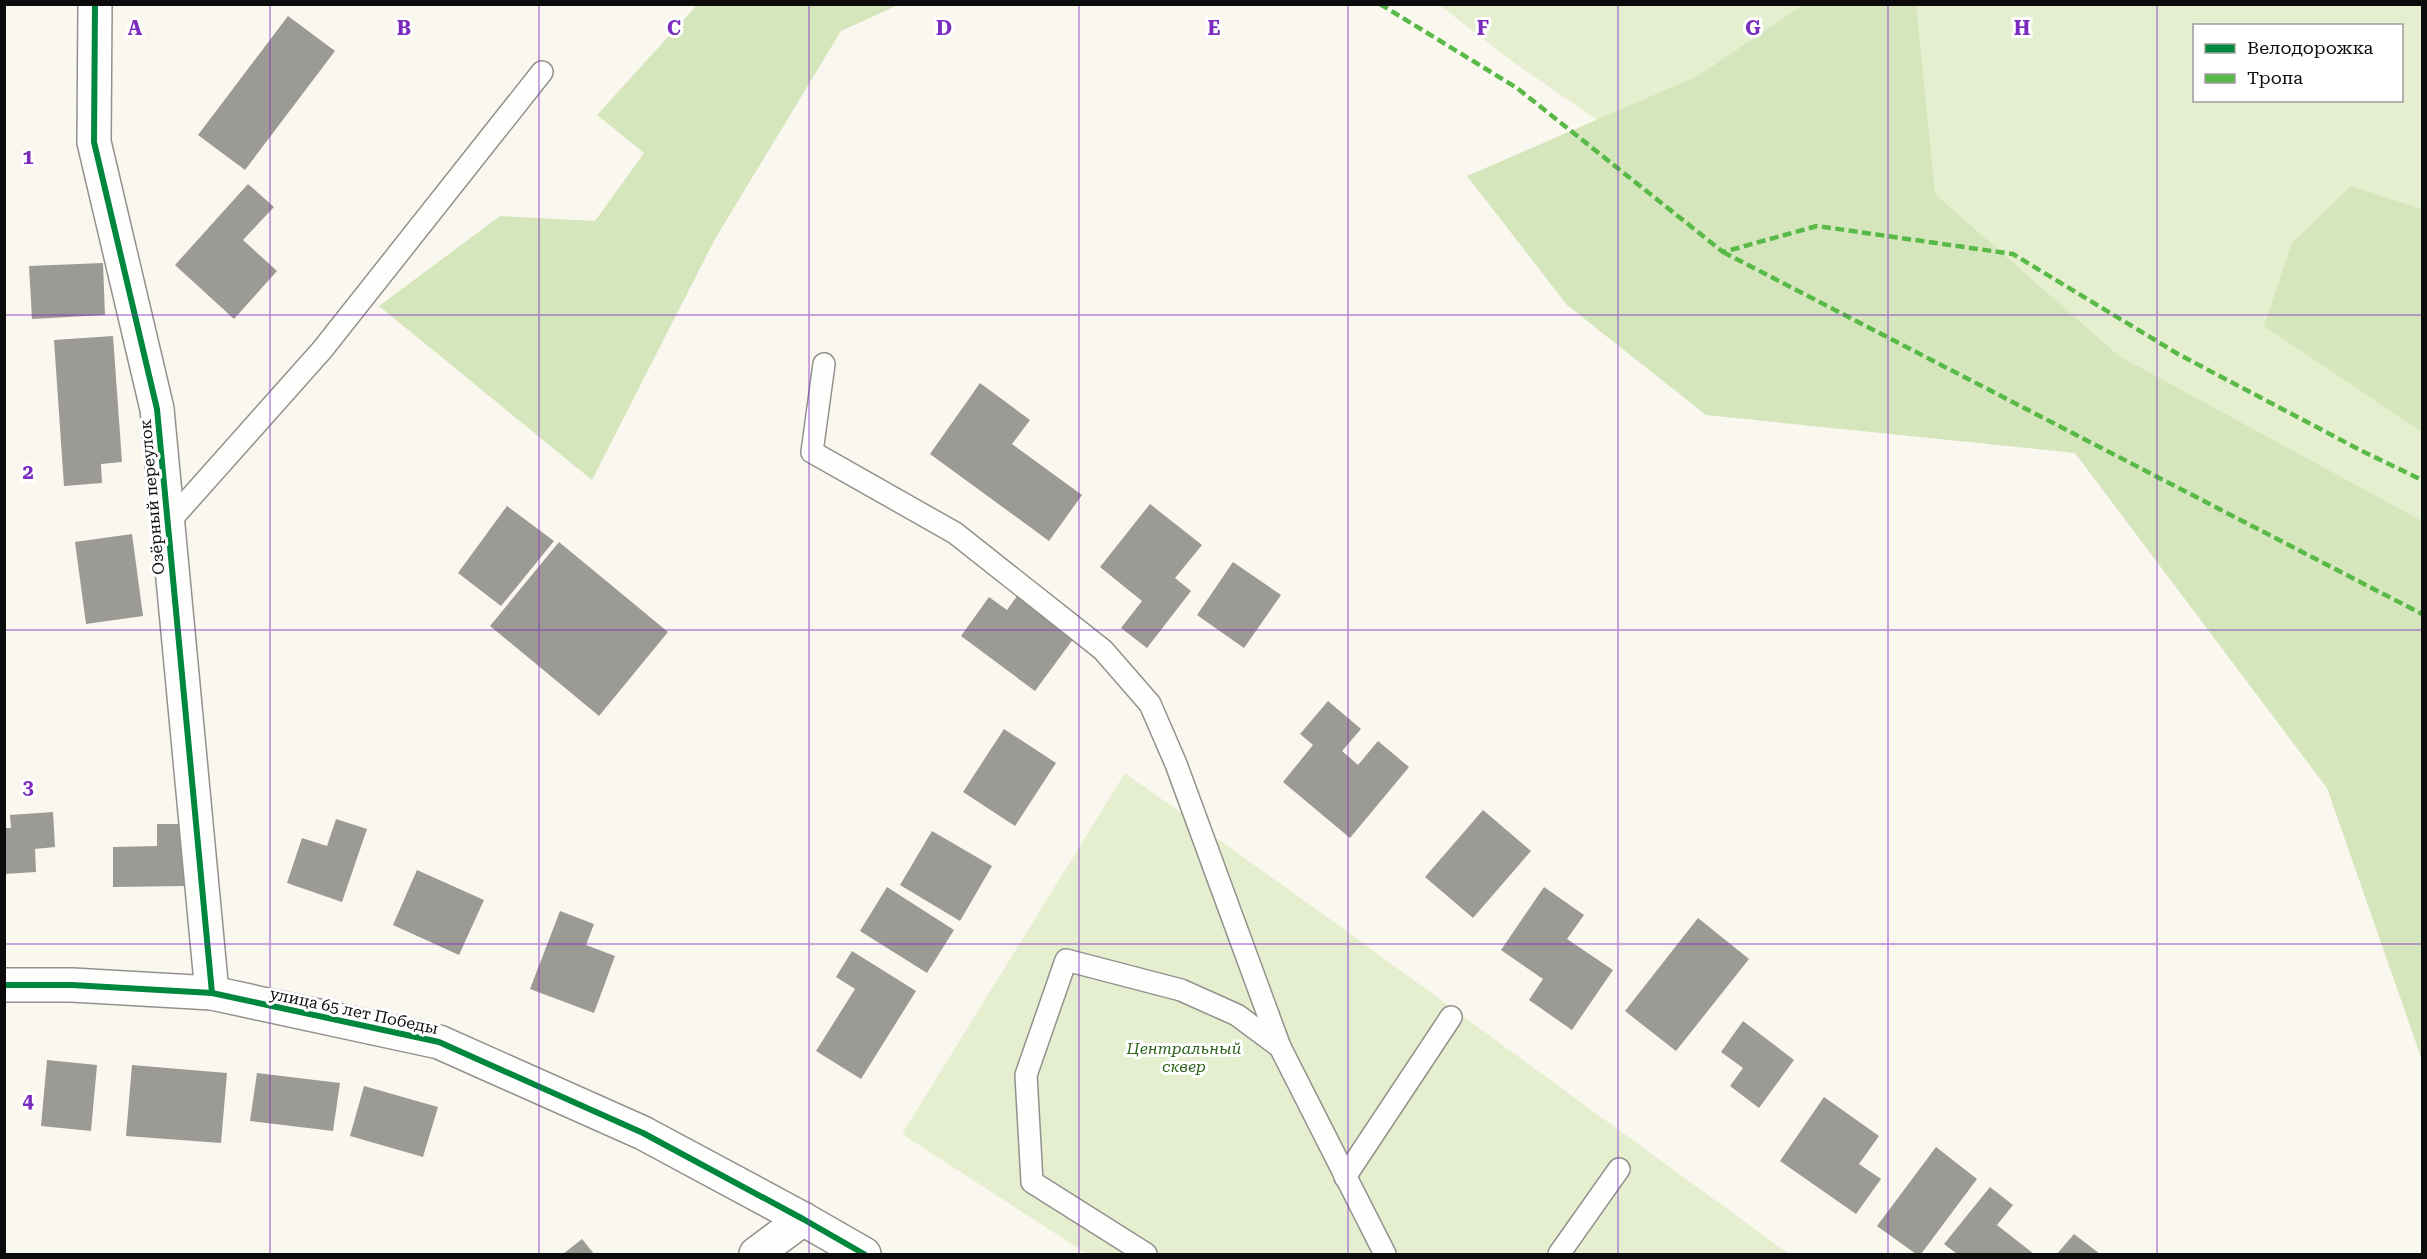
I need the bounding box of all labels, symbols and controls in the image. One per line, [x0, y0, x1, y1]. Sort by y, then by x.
text: A [128, 16, 143, 40]
text: B [397, 16, 411, 40]
text: C [667, 16, 681, 40]
text: D [936, 16, 952, 40]
text: E [1208, 16, 1221, 40]
text: F [1477, 16, 1489, 40]
text: G [1745, 16, 1761, 40]
text: H [2014, 16, 2030, 40]
legend [2193, 24, 2403, 102]
text: Велодорожка [2247, 37, 2373, 58]
text: Тропа [2247, 67, 2303, 88]
text: 1 [22, 145, 34, 169]
street label: Озёрный переулок [136, 419, 168, 575]
text: 2 [22, 460, 34, 484]
text: 3 [22, 775, 34, 799]
street label: улица 65 лет Победы [268, 984, 440, 1038]
park label: Центральный сквер [1126, 1039, 1242, 1076]
text: 4 [22, 1089, 34, 1113]

